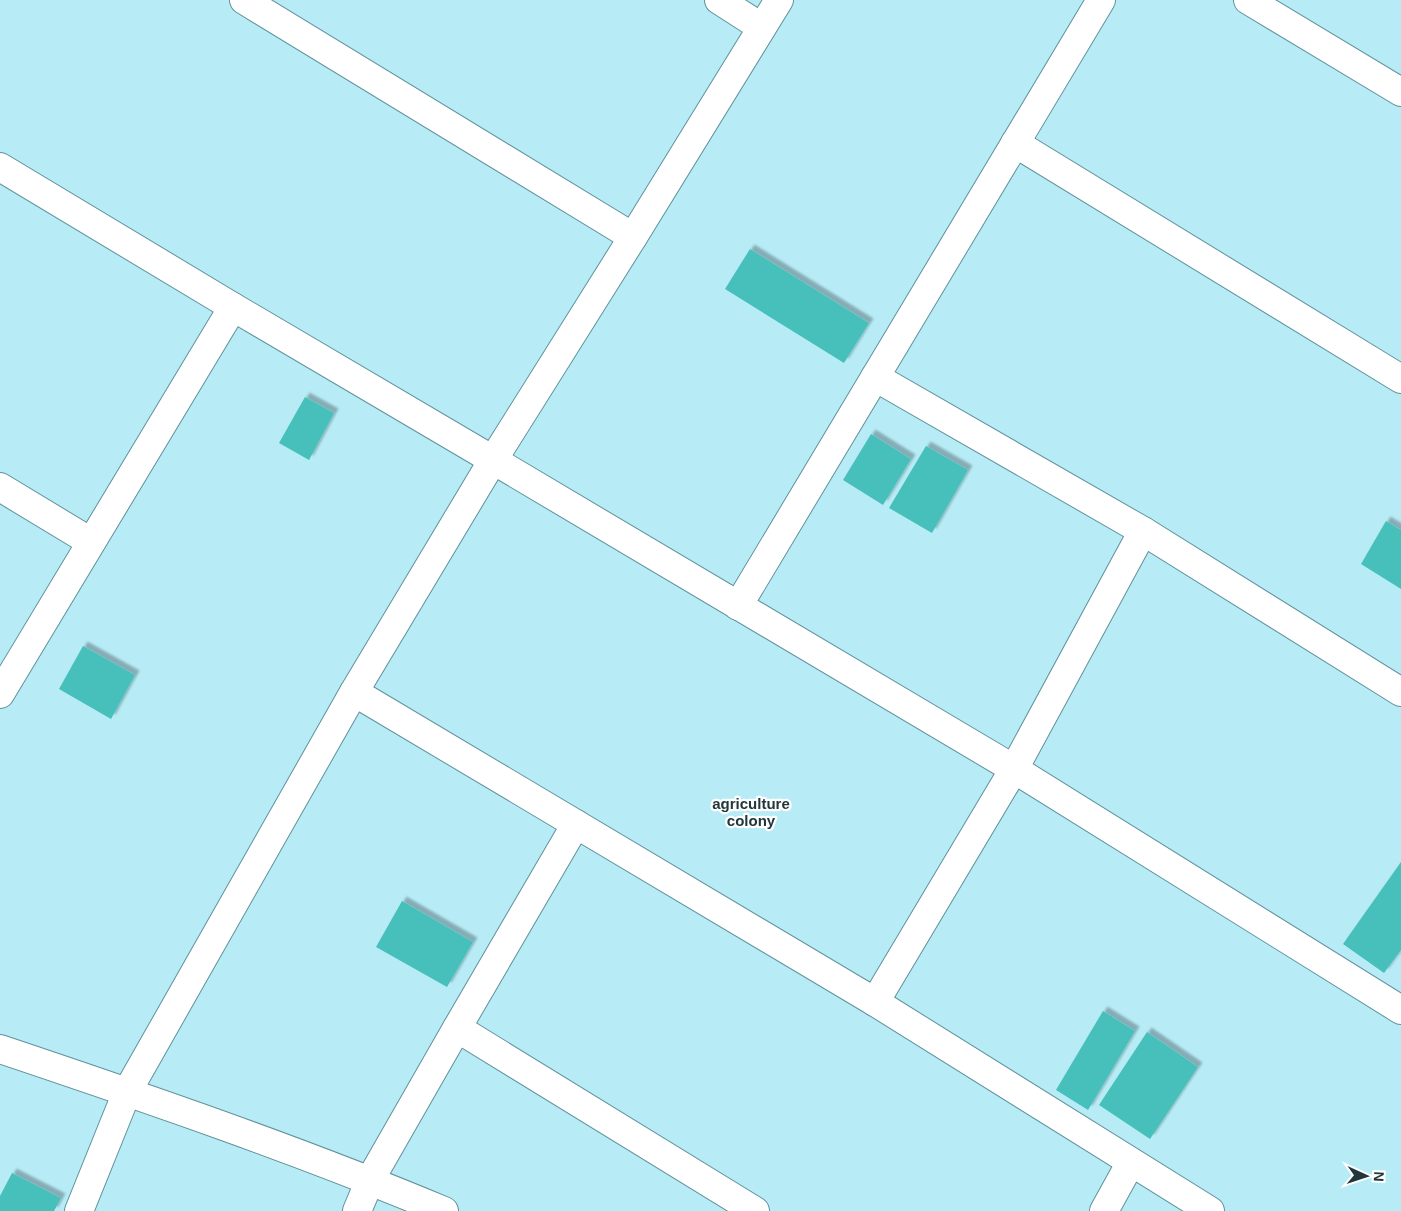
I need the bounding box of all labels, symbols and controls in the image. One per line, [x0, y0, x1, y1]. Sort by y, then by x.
district label: agriculture colony [712, 795, 790, 829]
north arrow [1341, 1151, 1391, 1201]
text: N [1371, 1171, 1387, 1182]

